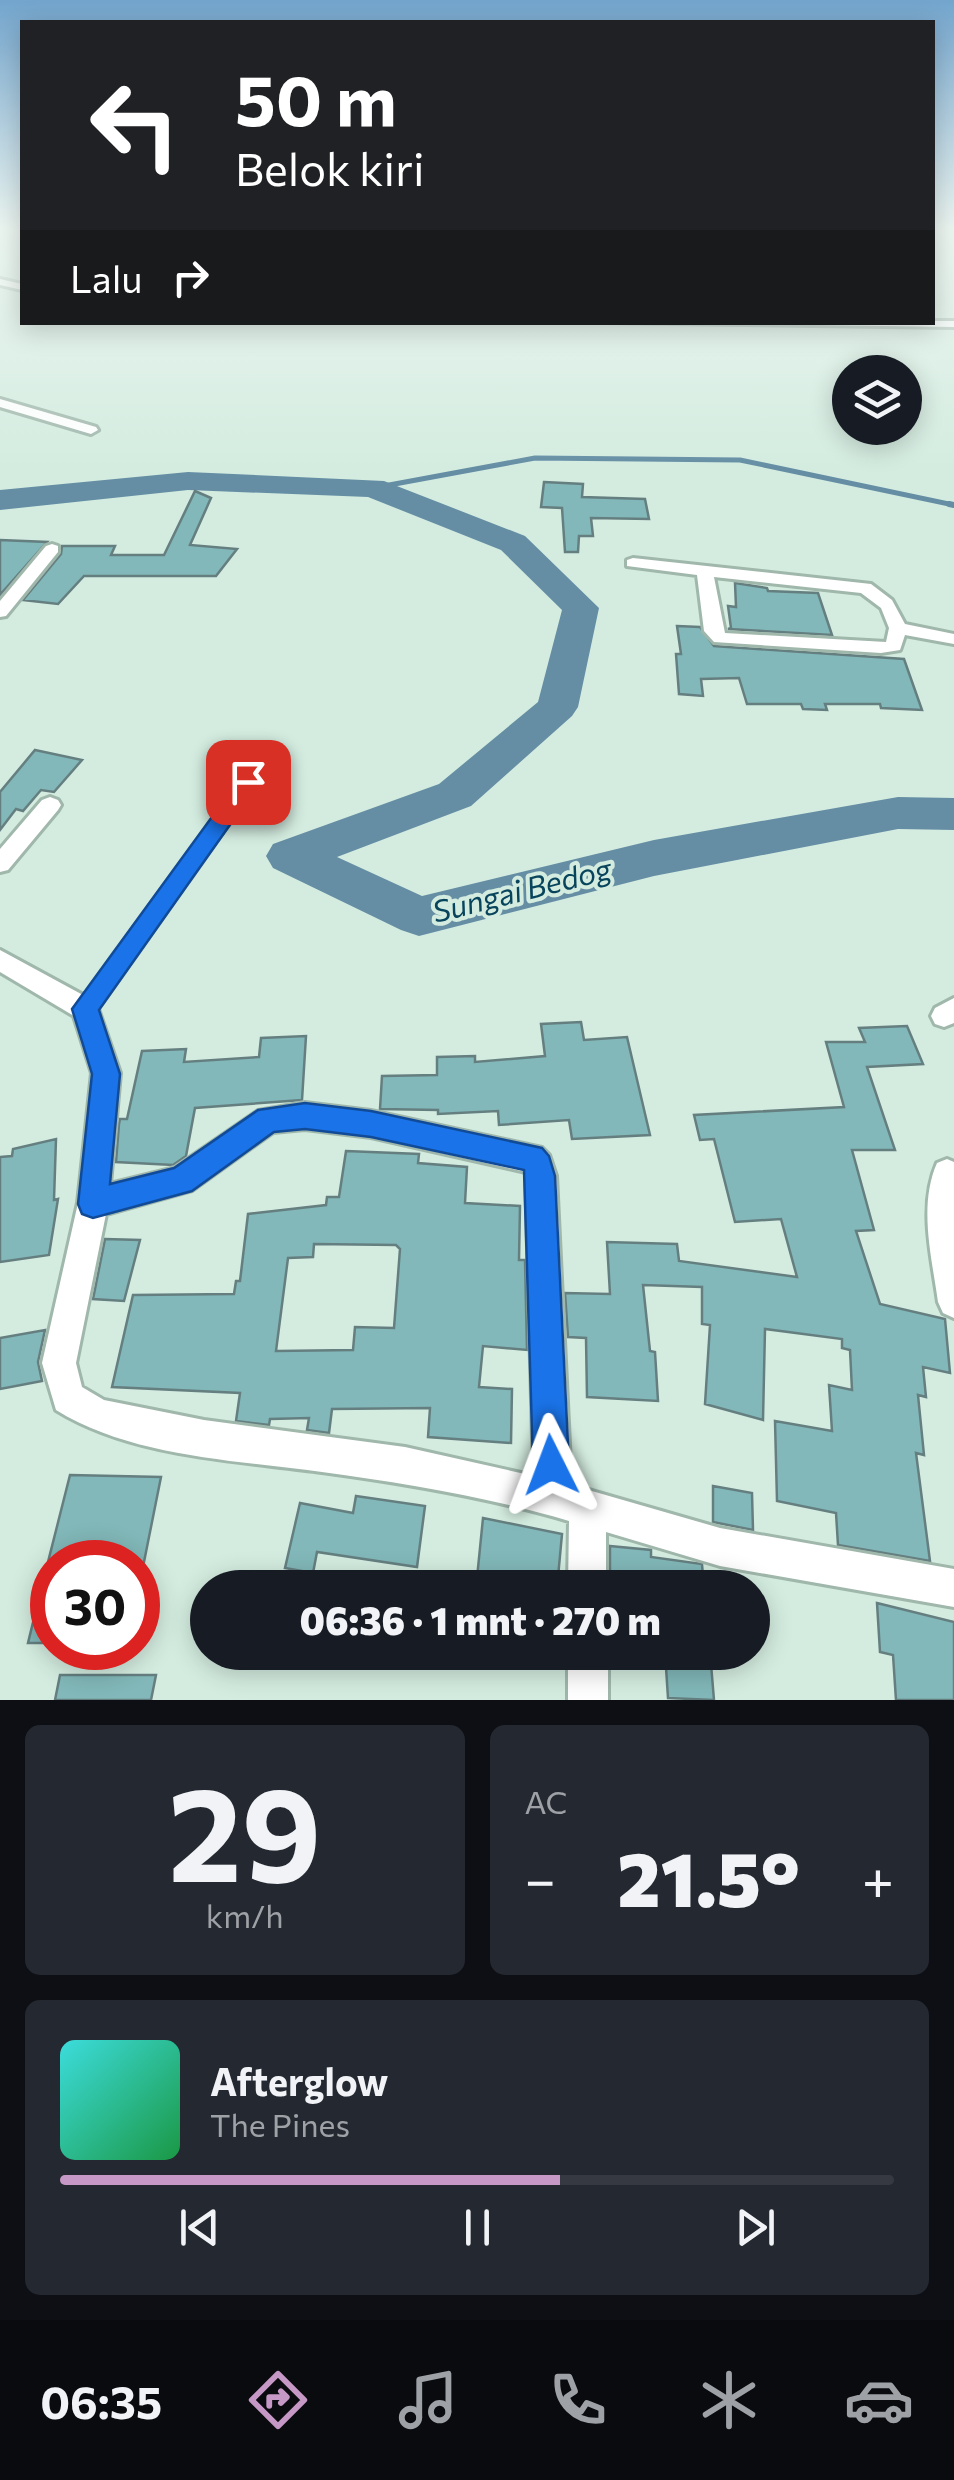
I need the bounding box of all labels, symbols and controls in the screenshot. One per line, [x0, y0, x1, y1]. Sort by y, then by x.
text: 50 m [235, 55, 397, 140]
icon: left [70, 60, 200, 190]
text: Belok kiri [235, 140, 425, 195]
icon: right [163, 250, 218, 305]
text: Lalu [70, 254, 143, 301]
map controls [832, 355, 922, 445]
button: layers [832, 355, 922, 445]
pin [206, 740, 291, 825]
icon: arrive [221, 755, 276, 810]
water label: Sungai Bedog [428, 848, 617, 929]
position arrow [499, 1413, 603, 1517]
speed limit sign: 30 [30, 1540, 160, 1670]
text: 06:36 · 1 mnt · 270 m [299, 1596, 661, 1643]
text: 29 [168, 1750, 321, 1909]
text: AC [525, 1781, 568, 1821]
text: 21.5° [617, 1831, 800, 1922]
text: − [525, 1844, 556, 1911]
text: + [862, 1844, 894, 1911]
text: km/h [206, 1895, 284, 1935]
text: Afterglow [210, 2057, 388, 2104]
text: The Pines [210, 2104, 350, 2144]
icon: previous [172, 2200, 227, 2255]
icon: pause [450, 2200, 505, 2255]
icon: next [728, 2200, 783, 2255]
icon: directions [243, 2365, 313, 2435]
icon: music [393, 2365, 463, 2435]
icon: phone [543, 2365, 613, 2435]
icon: climate [694, 2365, 764, 2435]
icon: car [844, 2365, 914, 2435]
text: 06:35 [40, 2373, 162, 2428]

